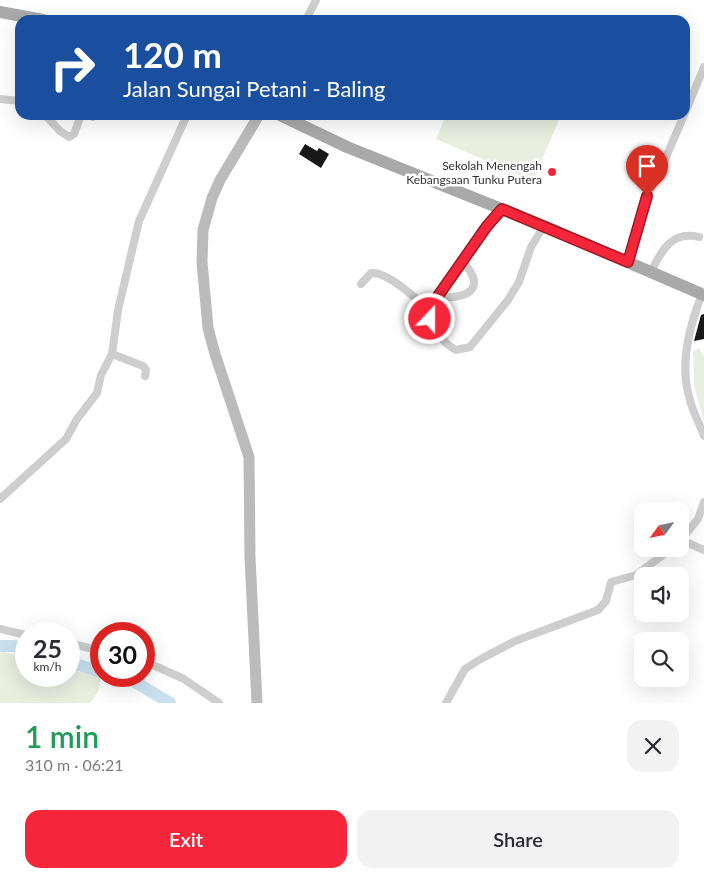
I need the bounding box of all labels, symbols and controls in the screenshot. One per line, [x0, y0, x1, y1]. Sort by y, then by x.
text: 120 m [123, 33, 222, 75]
icon: right [40, 35, 105, 100]
text: Jalan Sungai Petani - Baling [123, 75, 386, 102]
pin [626, 145, 668, 196]
icon: arrive [633, 152, 661, 180]
place label: Sekolah Menengah Kebangsaan Tunku Putera [406, 158, 542, 187]
marker: Sekolah Menengah Kebangsaan Tunku Putera [546, 166, 558, 178]
position arrow [403, 292, 455, 344]
north arrow [634, 502, 689, 558]
map controls [634, 502, 689, 687]
button: sound [634, 567, 689, 622]
speed limit sign: 30 [90, 622, 155, 687]
button: search [634, 632, 689, 687]
text: 25 [33, 633, 62, 663]
text: km/h [33, 659, 62, 674]
text: 1 min [25, 718, 99, 754]
button: close [627, 720, 679, 772]
text: 310 m · 06:21 [25, 755, 124, 774]
button: Exit [25, 810, 347, 868]
button: Share [357, 810, 679, 868]

